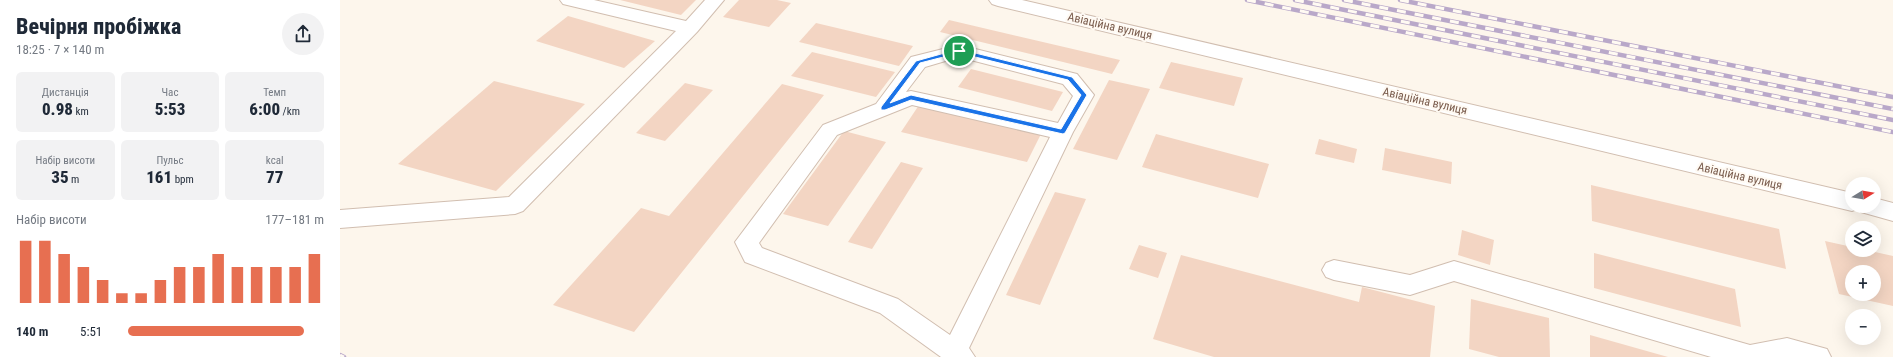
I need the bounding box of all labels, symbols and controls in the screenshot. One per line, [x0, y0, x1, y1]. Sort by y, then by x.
street label: Авіаційна вулиця [1066, 9, 1154, 43]
button: share [282, 13, 324, 55]
text: Вечірня пробіжка [16, 14, 181, 39]
pin [942, 34, 976, 68]
icon: arrive [948, 40, 970, 62]
text: 18:25 · 7 × 140 m [16, 42, 104, 57]
street label: Авіаційна вулиця [1381, 84, 1469, 118]
text: Дистанція [42, 86, 89, 99]
text: Час [162, 86, 178, 99]
text: Темп [263, 86, 286, 99]
text: 0.98 [42, 99, 73, 119]
text: 5:53 [155, 99, 185, 119]
text: 6:00 [249, 99, 280, 119]
text: km [73, 105, 89, 118]
text: /km [280, 105, 300, 118]
text: Набір висоти [35, 154, 95, 167]
text: Пульс [156, 154, 184, 167]
text: kcal [266, 154, 284, 167]
street label: Авіаційна вулиця [1696, 159, 1784, 193]
text: 35 [51, 167, 69, 187]
text: 161 [146, 167, 172, 187]
text: 77 [266, 167, 283, 187]
text: m [69, 173, 79, 186]
text: bpm [172, 173, 194, 186]
north arrow [1845, 177, 1881, 213]
map controls [1845, 177, 1881, 345]
text: Набір висоти [16, 212, 87, 227]
text: 177–181 m [265, 212, 324, 227]
button: layers [1845, 221, 1881, 257]
button: + [1845, 265, 1881, 301]
button: − [1845, 309, 1881, 345]
text: 140 m [16, 324, 48, 339]
text: 5:51 [80, 324, 102, 339]

